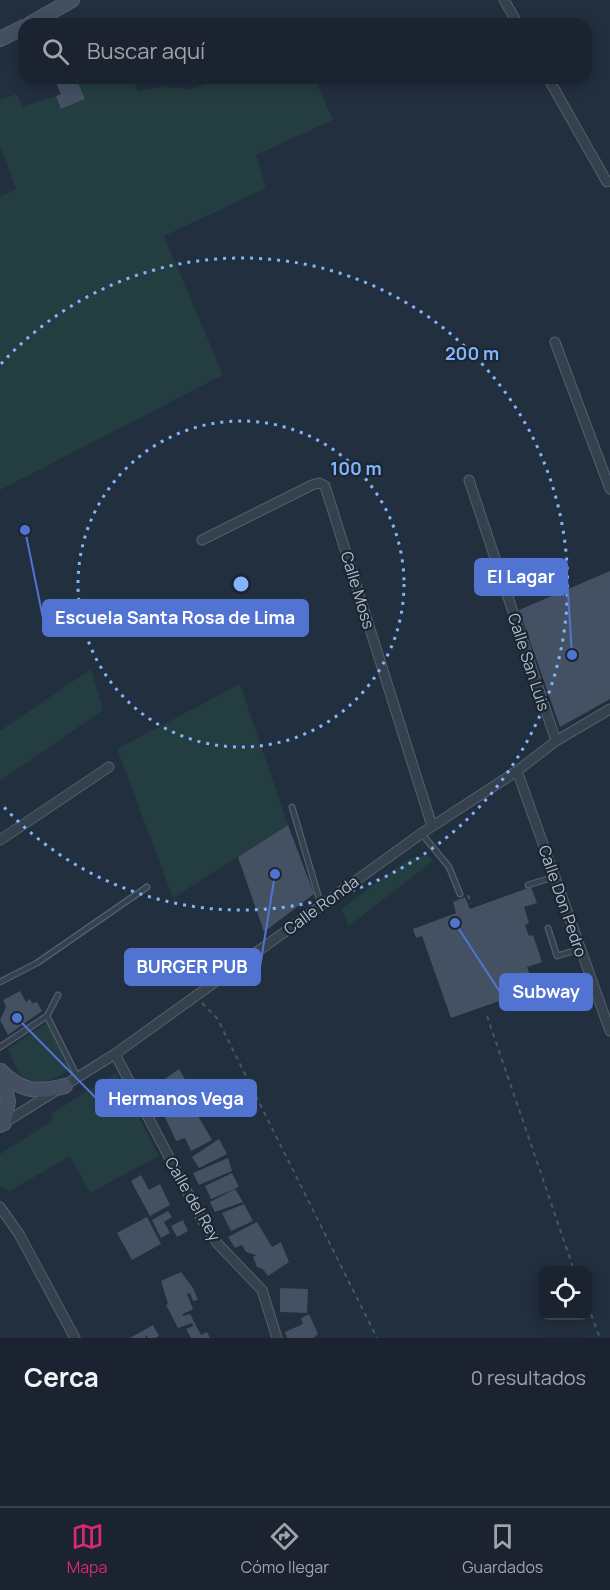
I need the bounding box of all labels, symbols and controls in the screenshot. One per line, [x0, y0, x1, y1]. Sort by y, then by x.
search box [18, 18, 592, 84]
icon: search [39, 35, 72, 68]
text: Buscar aquí [87, 36, 205, 66]
text: 200 m [445, 341, 499, 365]
text: 100 m [330, 456, 382, 480]
street label: Calle Moss [336, 549, 380, 631]
callout: El Lagar [475, 559, 567, 595]
text: El Lagar [487, 564, 555, 588]
centre of rings [231, 574, 251, 594]
callout: Escuela Santa Rosa de Lima [43, 600, 308, 636]
text: Escuela Santa Rosa de Lima [55, 605, 295, 629]
street label: Calle San Luis [503, 610, 555, 714]
street label: Calle Don Pedro [534, 842, 592, 960]
street label: Calle Ronda [279, 870, 363, 940]
callout: BURGER PUB [125, 949, 260, 985]
text: BURGER PUB [136, 954, 248, 978]
callout: Subway [500, 974, 592, 1010]
text: Subway [512, 979, 580, 1003]
callout: Hermanos Vega [96, 1080, 256, 1116]
text: Hermanos Vega [108, 1086, 244, 1110]
street label: Calle del Rey [160, 1153, 226, 1246]
map controls [538, 1266, 592, 1320]
button: locate [538, 1266, 592, 1320]
text: Cerca [24, 1359, 99, 1395]
text: 0 resultados [471, 1364, 586, 1391]
tab: Mapa [67, 1520, 107, 1578]
tab: Cómo llegar [241, 1520, 329, 1578]
tab: Guardados [462, 1520, 543, 1578]

